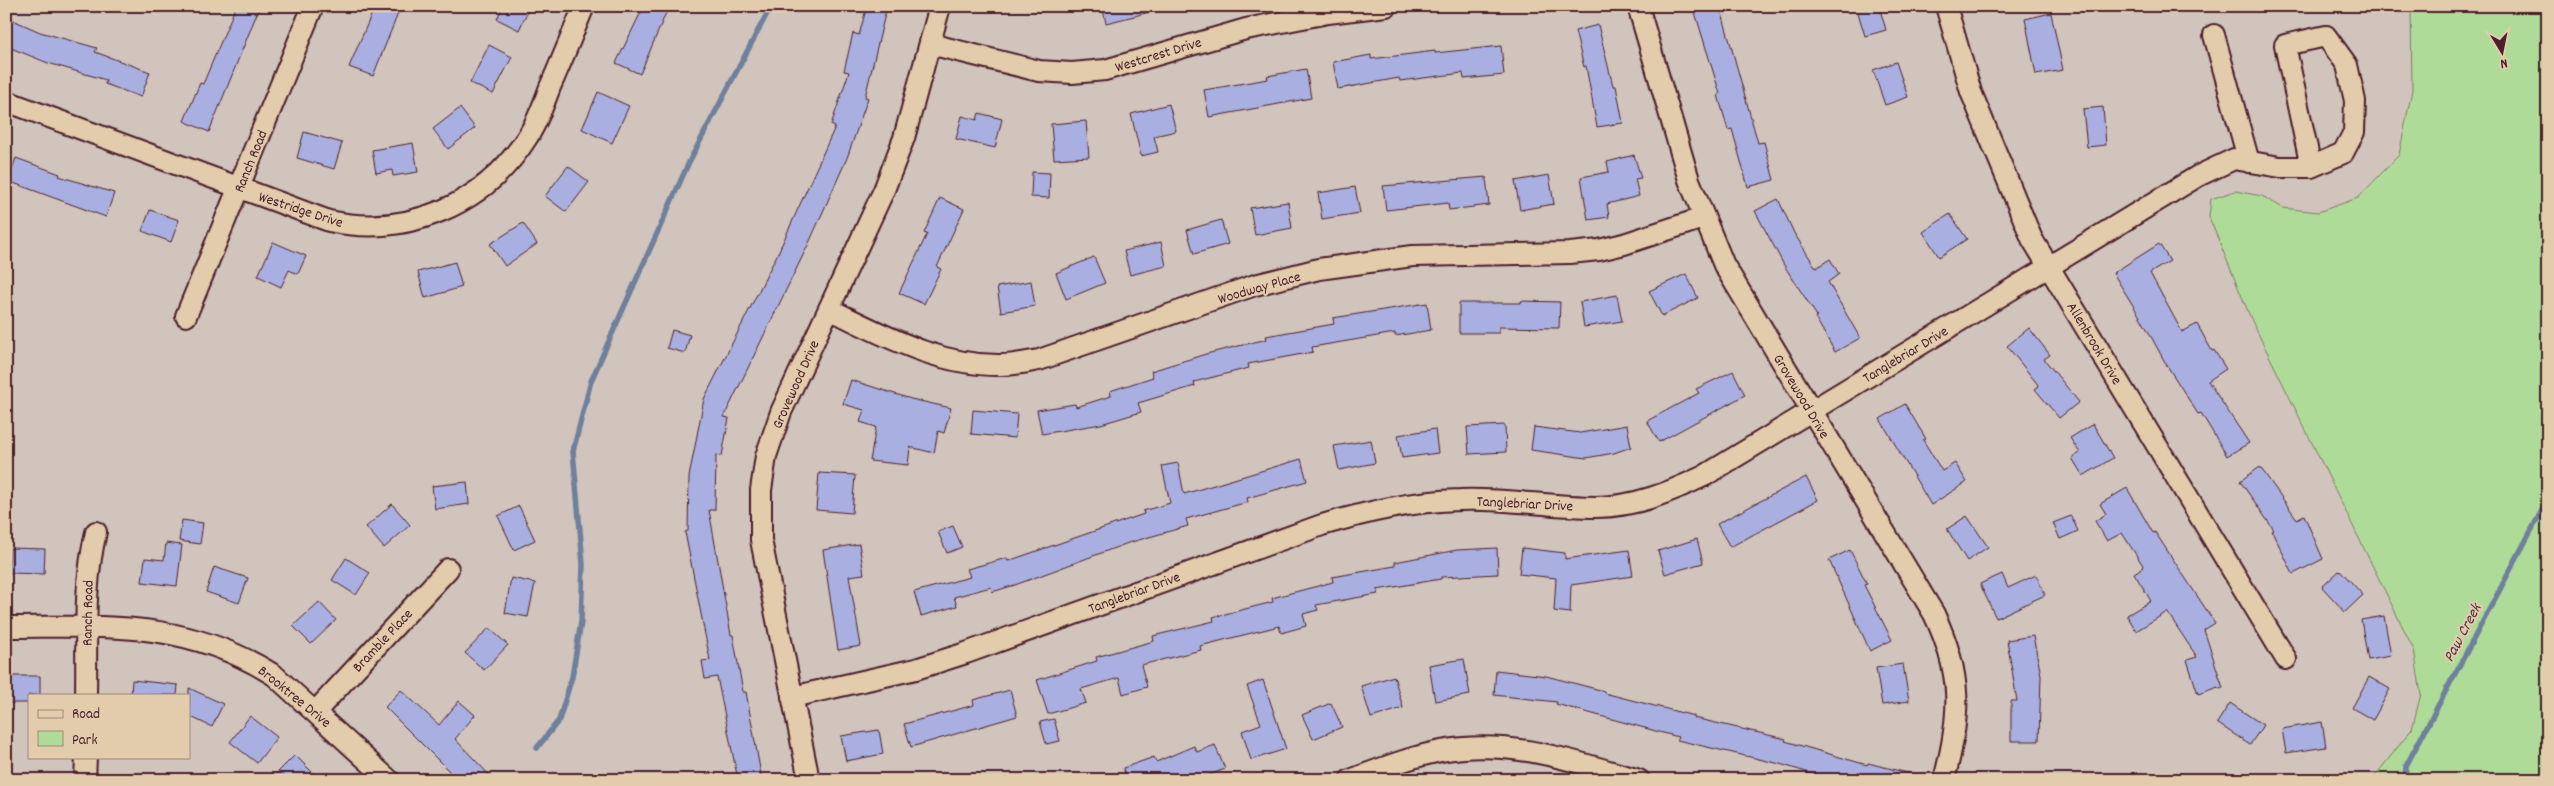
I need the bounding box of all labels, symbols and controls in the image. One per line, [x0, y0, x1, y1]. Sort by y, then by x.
north arrow [2476, 28, 2526, 78]
street label: Westcrest Drive [1113, 32, 1205, 80]
text: N [2499, 52, 2509, 73]
street label: Ranch Road [229, 127, 274, 196]
street label: Westridge Drive [255, 187, 346, 235]
street label: Woodway Place [1216, 266, 1304, 311]
street label: Allenbrook Drive [2060, 299, 2127, 390]
street label: Tanglebriar Drive [1859, 321, 1953, 390]
street label: Grovewood Drive [767, 337, 826, 433]
street label: Grovewood Drive [1766, 351, 1834, 444]
street label: Tanglebriar Drive [1476, 491, 1574, 519]
street label: Tanglebriar Drive [1086, 567, 1184, 621]
street label: Ranch Road [77, 580, 101, 646]
water label: Paw Creek [2438, 599, 2489, 666]
street label: Bramble Place [348, 604, 419, 678]
street label: Brooktree Drive [252, 661, 335, 734]
legend [28, 694, 190, 758]
text: Road [72, 704, 100, 726]
text: Park [72, 730, 98, 752]

